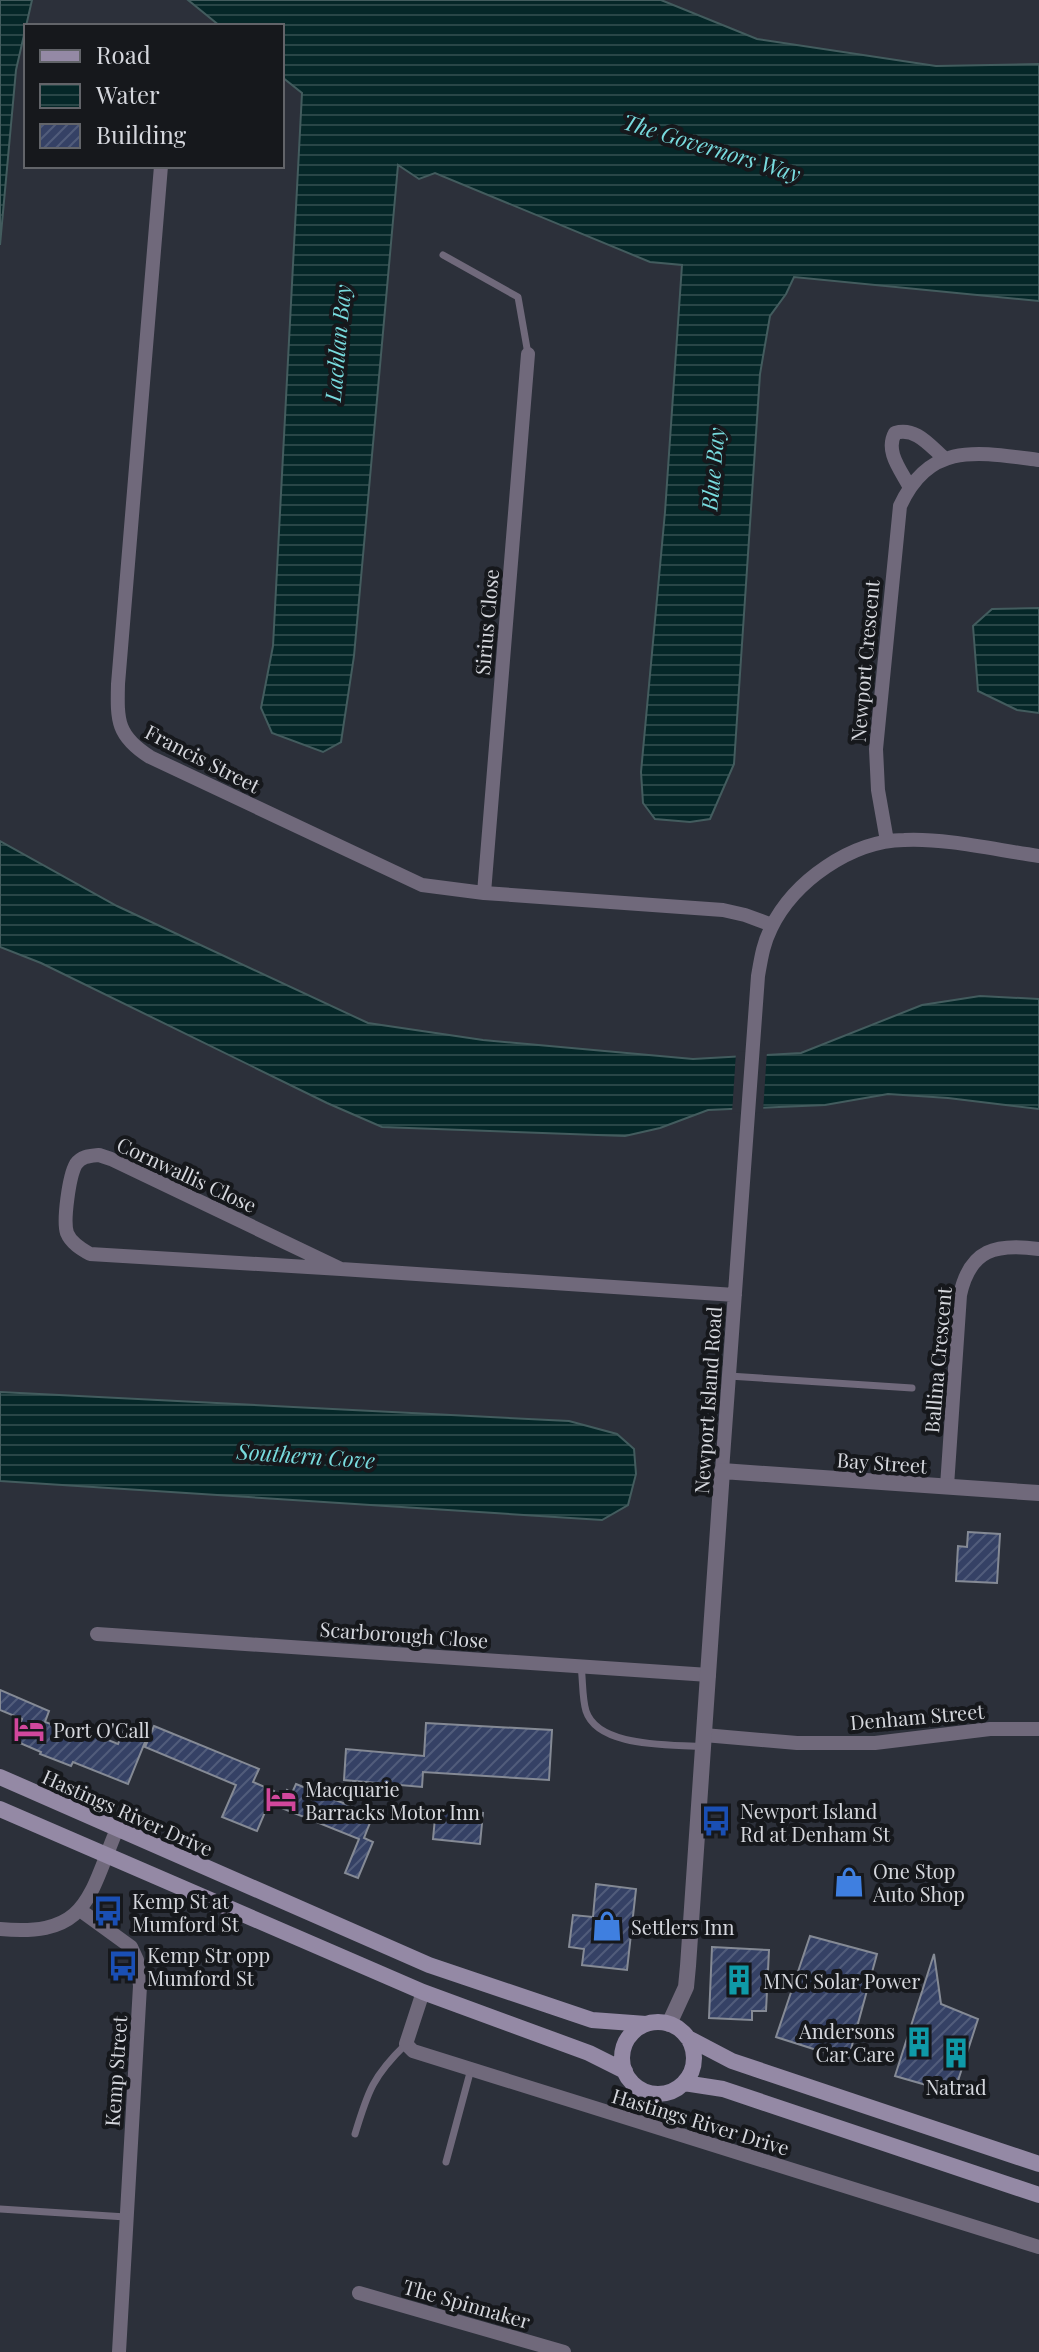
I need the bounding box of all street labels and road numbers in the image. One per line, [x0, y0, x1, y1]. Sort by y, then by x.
street label: Sirius Close [468, 568, 504, 676]
street label: Newport Crescent [843, 578, 885, 743]
street label: Francis Street [141, 718, 266, 799]
street label: Cornwallis Close [113, 1130, 261, 1218]
street label: Ballina Crescent [917, 1285, 957, 1434]
street label: Newport Island Road [687, 1305, 727, 1495]
street label: Bay Street [836, 1445, 929, 1479]
street label: Scarborough Close [319, 1615, 489, 1653]
street label: Denham Street [849, 1697, 986, 1735]
street label: Hastings River Drive [38, 1762, 218, 1862]
street label: Kemp Street [98, 2014, 132, 2127]
street label: Hastings River Drive [609, 2081, 793, 2161]
street label: The Spinnaker [400, 2272, 534, 2334]

